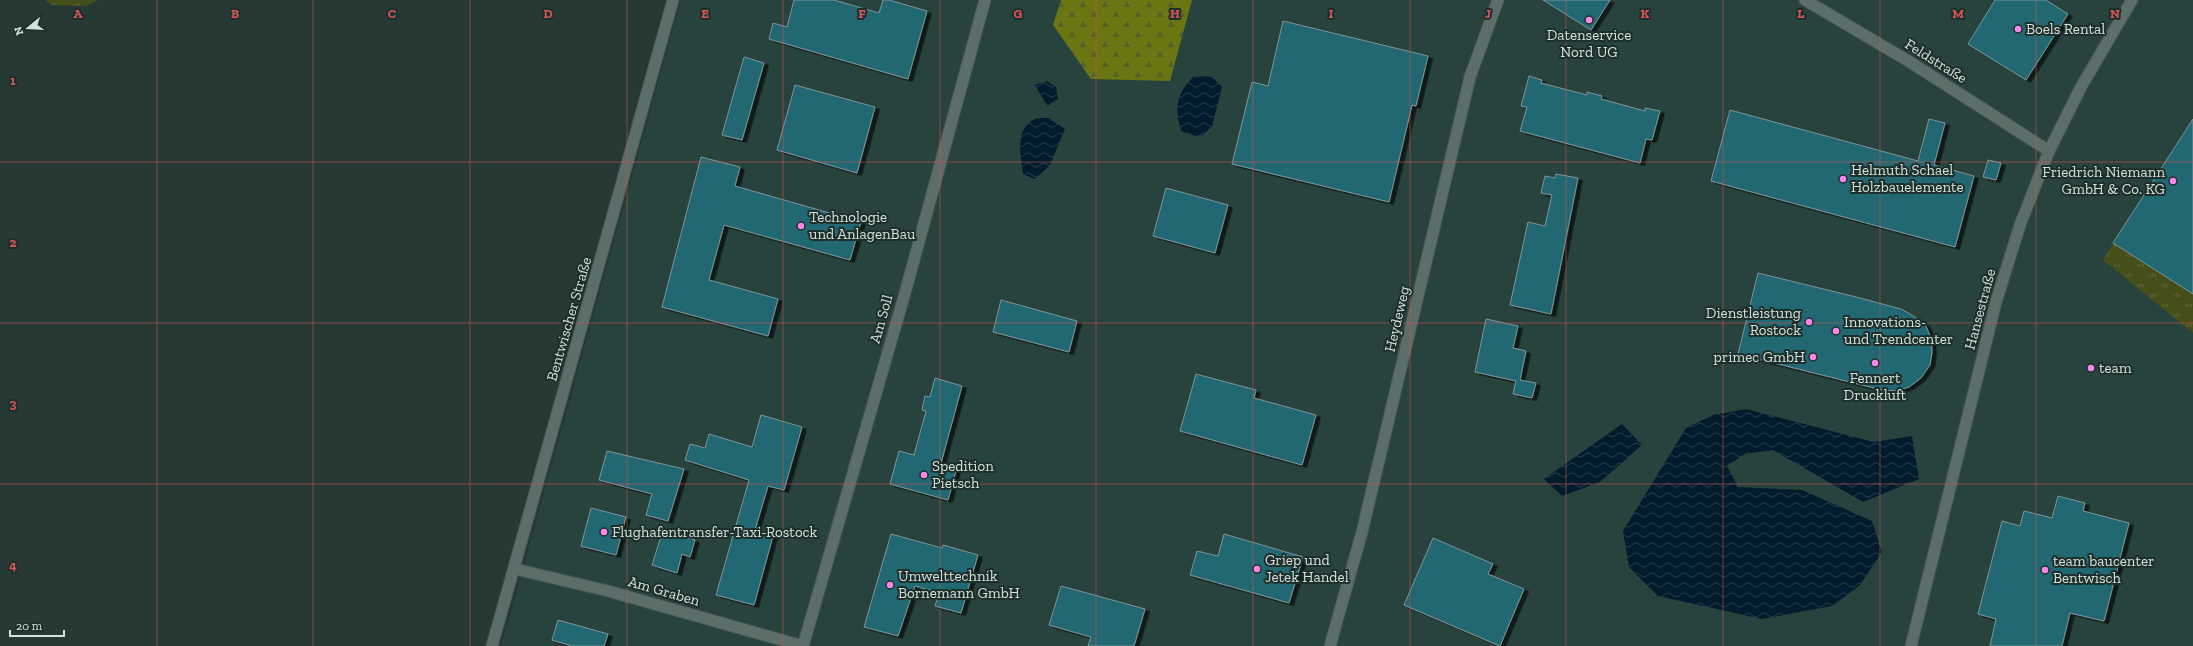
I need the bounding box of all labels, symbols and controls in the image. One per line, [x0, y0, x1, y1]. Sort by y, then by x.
text: A [74, 6, 83, 21]
text: B [231, 6, 239, 21]
text: C [388, 6, 396, 21]
text: D [543, 6, 553, 21]
text: E [701, 6, 709, 21]
text: F [858, 6, 866, 21]
text: G [1014, 6, 1023, 21]
text: H [1170, 6, 1180, 21]
text: I [1329, 6, 1334, 21]
text: J [1485, 6, 1491, 21]
text: K [1641, 6, 1650, 21]
text: L [1797, 6, 1805, 21]
text: M [1952, 6, 1964, 21]
text: N [2110, 6, 2120, 21]
north arrow [8, 8, 48, 48]
marker: Datenservice Nord UG [1584, 15, 1594, 25]
place label: Boels Rental [2026, 20, 2105, 38]
text: N [11, 24, 26, 37]
marker: Boels Rental [2013, 24, 2023, 34]
place label: Datenservice Nord UG [1547, 26, 1631, 61]
street label: Feldstraße [1902, 35, 1970, 87]
text: 1 [10, 73, 16, 88]
place label: Helmuth Schael Holzbauelemente [1851, 161, 1964, 196]
place label: Friedrich Niemann GmbH & Co. KG [2042, 163, 2165, 198]
marker: Helmuth Schael Holzbauelemente [1838, 174, 1848, 184]
marker: Friedrich Niemann GmbH & Co. KG [2168, 176, 2178, 186]
place label: Technologie und AnlagenBau [809, 208, 916, 243]
marker: Technologie und AnlagenBau [796, 221, 806, 231]
text: 2 [10, 235, 17, 250]
street label: Bentwischer Straße [543, 255, 595, 383]
street label: Hansestraße [1961, 267, 1999, 351]
street label: Heydeweg [1381, 284, 1413, 354]
street label: Am Soll [865, 293, 897, 345]
place label: Dienstleistung Rostock [1706, 304, 1801, 339]
place label: Innovations- und Trendcenter [1844, 313, 1953, 348]
marker: Dienstleistung Rostock [1804, 317, 1814, 327]
marker: Innovations- und Trendcenter [1831, 326, 1841, 336]
place label: primec GmbH [1714, 348, 1805, 366]
marker: primec GmbH [1808, 352, 1818, 362]
marker: Fennert Druckluft [1870, 358, 1880, 368]
place label: team [2099, 359, 2132, 377]
marker: team [2086, 363, 2096, 373]
place label: Fennert Druckluft [1844, 369, 1907, 404]
text: 3 [10, 396, 17, 411]
place label: Spedition Pietsch [932, 457, 994, 492]
marker: Spedition Pietsch [919, 470, 929, 480]
place label: Flughafentransfer-Taxi-Rostock [612, 523, 818, 541]
marker: Flughafentransfer-Taxi-Rostock [599, 527, 609, 537]
place label: Griep und Jetek Handel [1265, 551, 1349, 586]
place label: team baucenter Bentwisch [2053, 552, 2154, 587]
text: 4 [9, 558, 17, 573]
marker: Griep und Jetek Handel [1252, 564, 1262, 574]
marker: team baucenter Bentwisch [2040, 565, 2050, 575]
place label: Umwelttechnik Bornemann GmbH [898, 567, 1020, 602]
street label: Am Graben [626, 572, 702, 610]
marker: Umwelttechnik Bornemann GmbH [885, 580, 895, 590]
scale bar [10, 612, 64, 638]
text: 20 m [16, 619, 43, 633]

